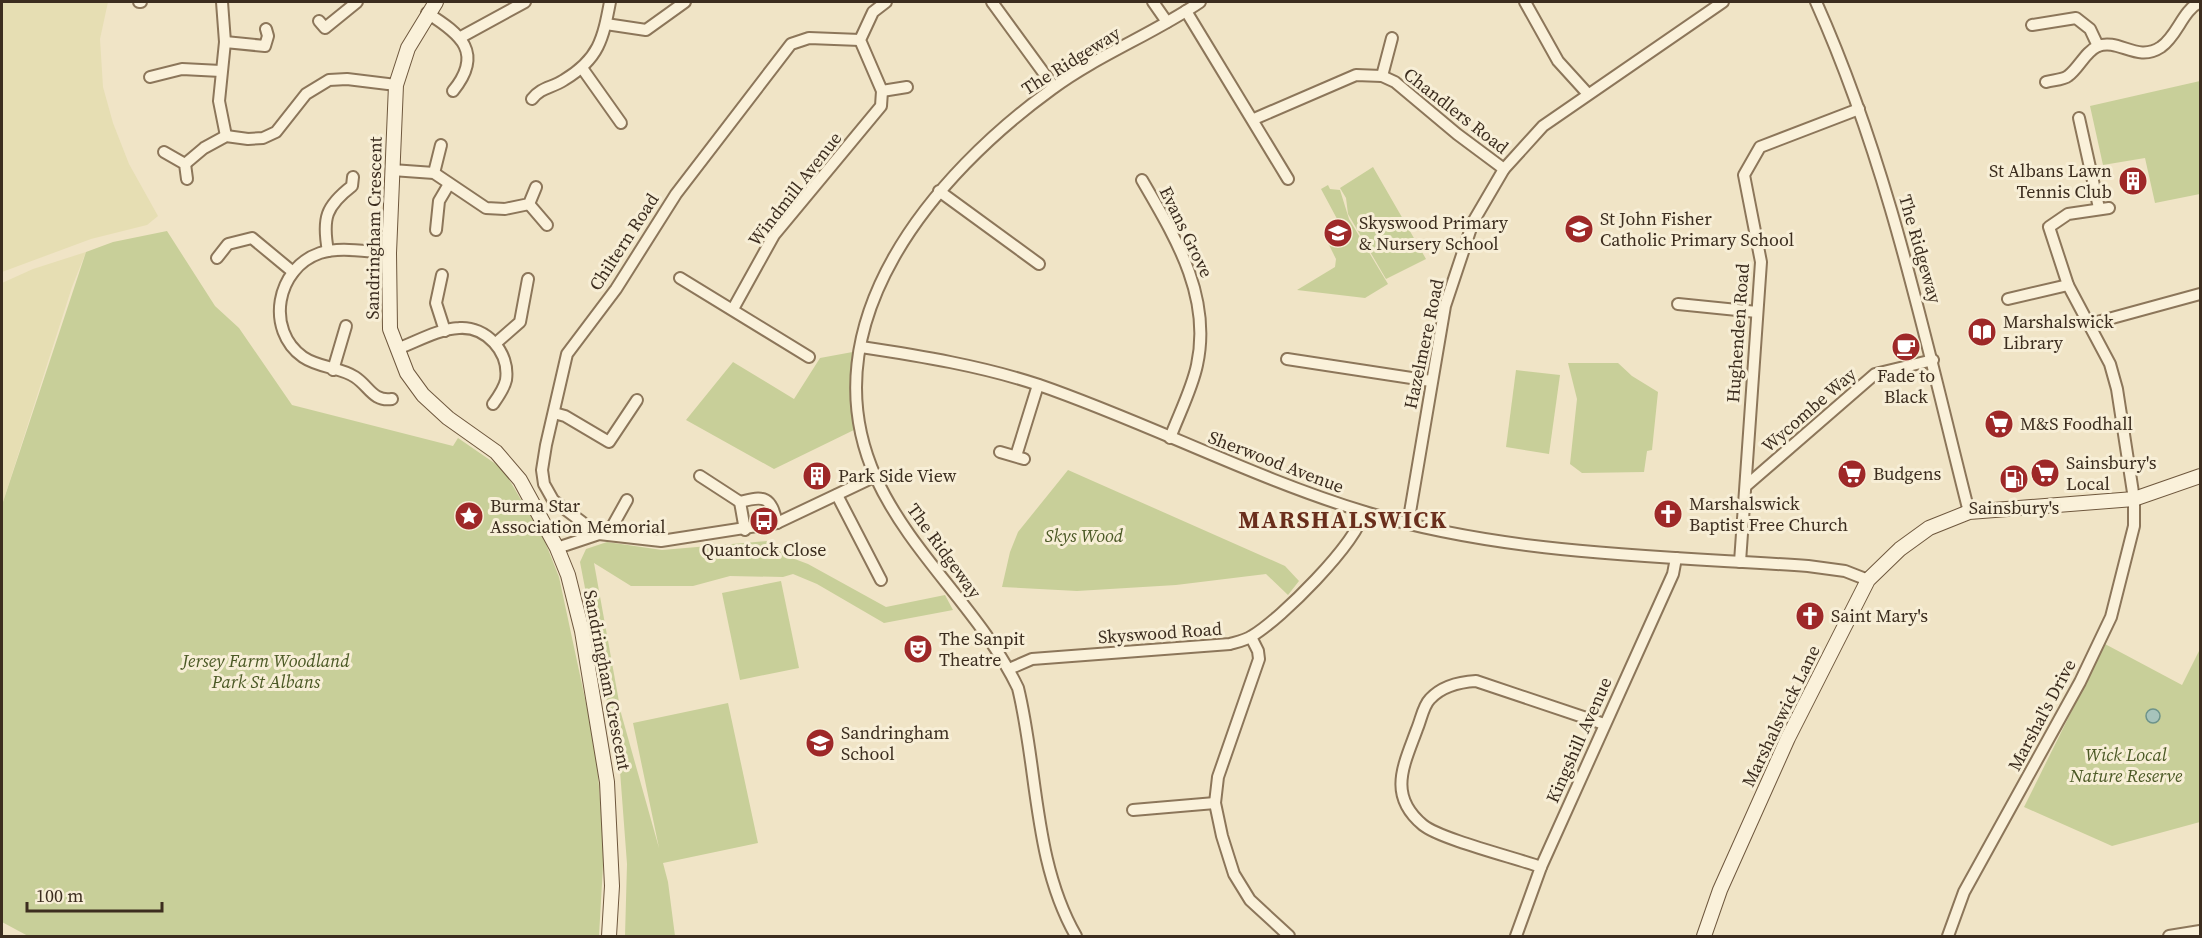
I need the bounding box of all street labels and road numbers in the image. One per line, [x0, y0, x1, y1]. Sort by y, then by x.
street label: The Ridgeway [1017, 20, 1126, 101]
street label: Chandlers Road [1399, 62, 1514, 160]
street label: Windmill Avenue [742, 126, 847, 251]
street label: Sandringham Crescent [359, 136, 388, 320]
street label: Evans Grove [1154, 182, 1219, 282]
street label: Chiltern Road [583, 188, 664, 295]
street label: The Ridgeway [1893, 192, 1948, 307]
street label: Hughenden Road [1720, 263, 1755, 403]
street label: Hazelmere Road [1398, 276, 1450, 411]
street label: Wycombe Way [1756, 361, 1862, 458]
street label: Sherwood Avenue [1205, 424, 1348, 499]
street label: The Ridgeway [901, 498, 988, 604]
street label: Sandringham Crescent [578, 588, 637, 772]
street label: Skyswood Road [1097, 616, 1223, 649]
street label: Marshalswick Lane [1735, 641, 1826, 791]
street label: Marshal's Drive [2002, 655, 2082, 775]
street label: Kingshill Avenue [1540, 673, 1618, 807]

